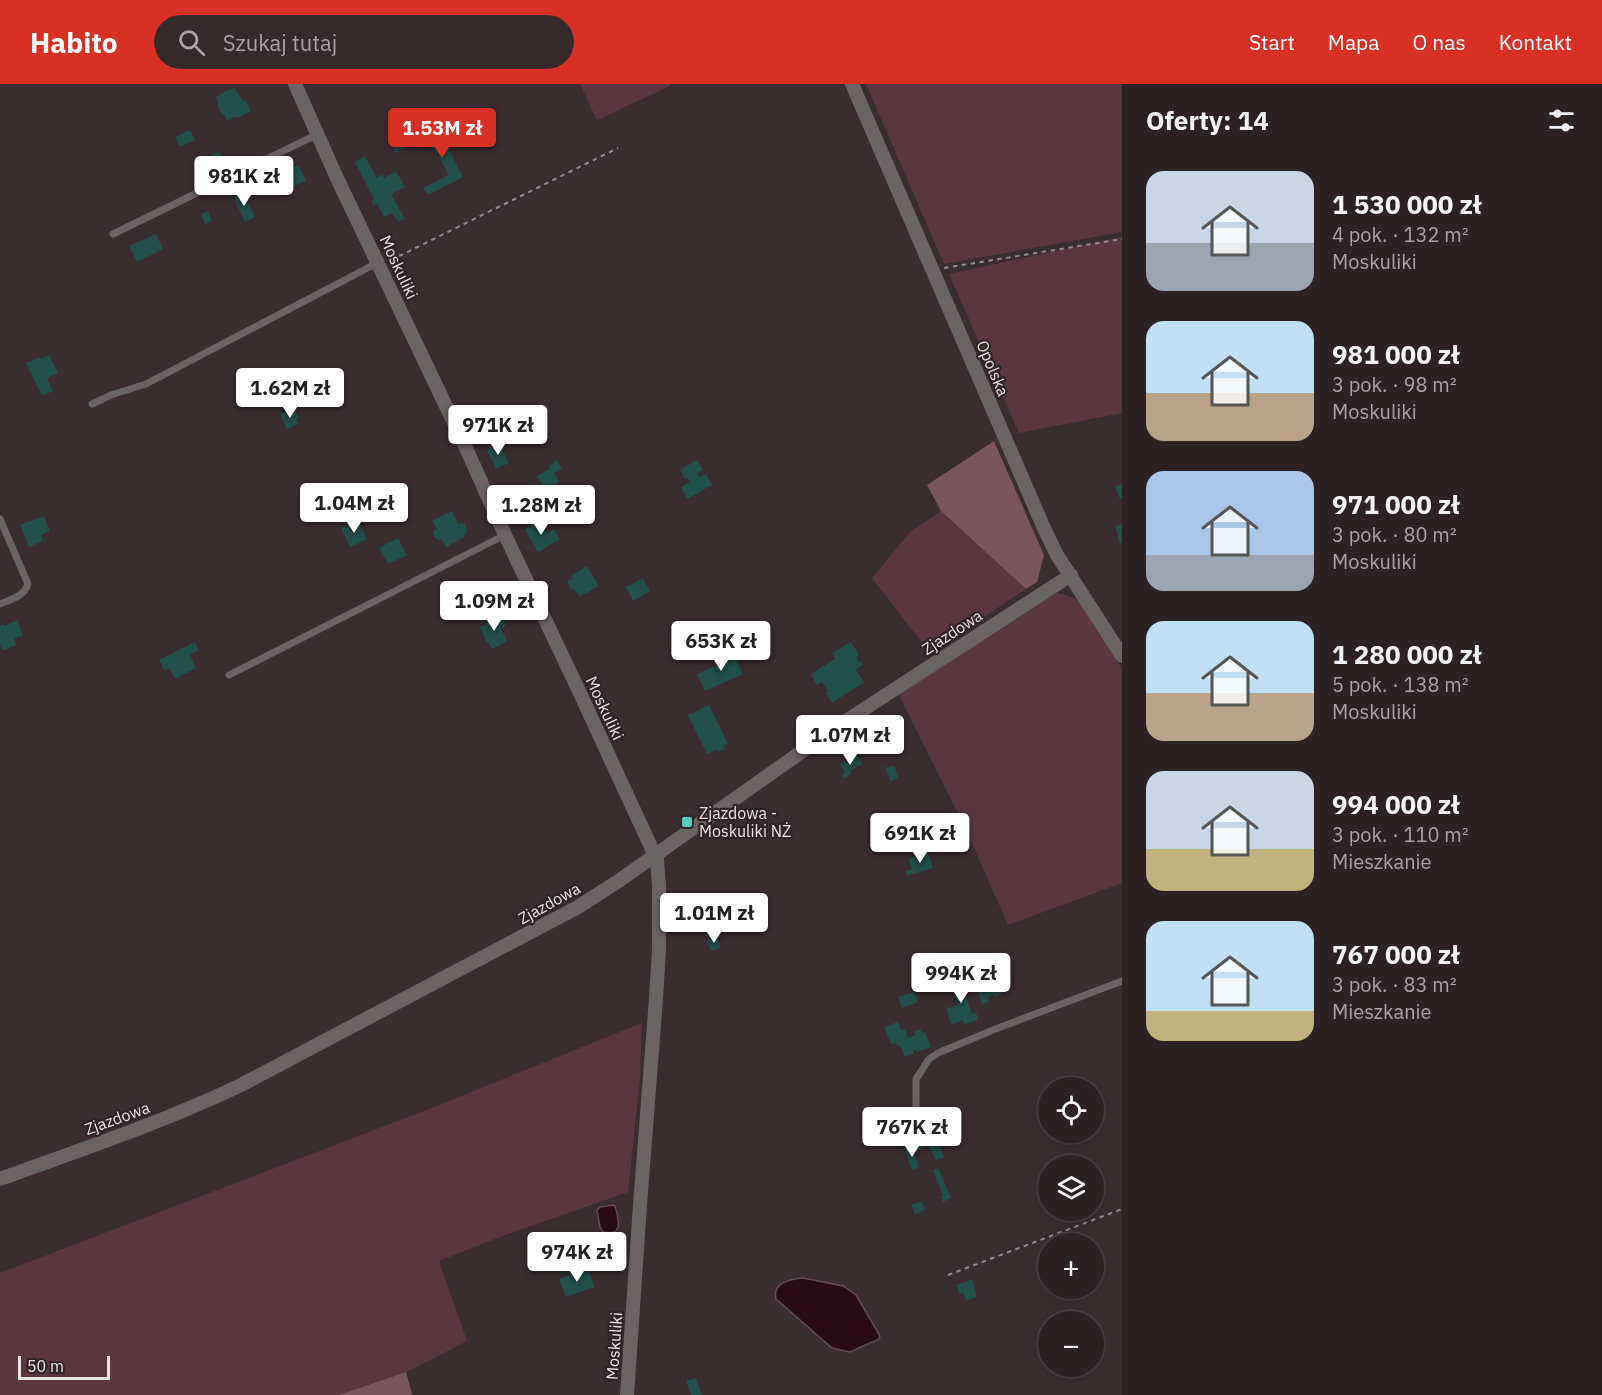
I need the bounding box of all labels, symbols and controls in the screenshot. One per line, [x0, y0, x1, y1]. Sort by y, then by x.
search box [154, 15, 574, 69]
text: Habito [30, 24, 118, 61]
icon: search [175, 26, 208, 59]
text: Szukaj tutaj [223, 28, 337, 57]
text: Start [1249, 28, 1295, 56]
text: Mapa [1328, 28, 1380, 56]
text: O nas [1413, 28, 1466, 56]
text: Kontakt [1499, 28, 1572, 56]
text: Oferty: 14 [1146, 103, 1269, 137]
icon: filters [1545, 104, 1578, 137]
pin: 1.53M zł [380, 108, 504, 159]
text: 1.53M zł [402, 114, 482, 141]
pin: 981K zł [189, 156, 299, 207]
text: 981K zł [208, 162, 280, 189]
text: 1 530 000 zł [1332, 187, 1481, 221]
icon: home [1194, 195, 1266, 267]
text: 4 pok. · 132 m² [1332, 221, 1469, 248]
street label: Moskuliki [376, 232, 422, 302]
text: Moskuliki [1332, 248, 1417, 275]
street label: Opolska [972, 337, 1014, 399]
text: 981 000 zł [1332, 337, 1460, 371]
icon: home [1194, 345, 1266, 417]
pin: 1.62M zł [228, 368, 352, 419]
text: 3 pok. · 98 m² [1332, 371, 1457, 398]
text: 1.62M zł [250, 374, 330, 401]
text: Moskuliki [1332, 398, 1417, 425]
pin: 971K zł [443, 405, 553, 456]
text: 971K zł [462, 411, 534, 438]
pin: 1.04M zł [292, 483, 416, 534]
pin: 1.28M zł [479, 485, 603, 536]
text: 971 000 zł [1332, 487, 1460, 521]
text: 1.04M zł [314, 489, 394, 516]
text: 1.28M zł [501, 491, 581, 518]
icon: home [1194, 495, 1266, 567]
text: 3 pok. · 80 m² [1332, 521, 1457, 548]
text: Moskuliki [1332, 548, 1417, 575]
pin: 1.09M zł [432, 581, 556, 632]
text: 1.09M zł [454, 587, 534, 614]
street label: Zjazdowa [918, 605, 986, 659]
pin: 653K zł [666, 621, 776, 672]
text: 653K zł [685, 627, 757, 654]
text: 1 280 000 zł [1332, 637, 1481, 671]
icon: home [1194, 645, 1266, 717]
text: 5 pok. · 138 m² [1332, 671, 1469, 698]
street label: Moskuliki [582, 673, 628, 743]
text: Moskuliki [1332, 698, 1417, 725]
pin: 1.07M zł [788, 715, 912, 766]
text: 1.07M zł [810, 721, 890, 748]
text: 994 000 zł [1332, 787, 1460, 821]
icon: home [1194, 795, 1266, 867]
place label: Zjazdowa - Moskuliki NŻ [699, 803, 791, 841]
pin: 691K zł [865, 813, 975, 864]
marker: Zjazdowa - Moskuliki NŻ [680, 815, 694, 829]
text: 691K zł [884, 819, 956, 846]
text: 3 pok. · 110 m² [1332, 821, 1469, 848]
text: Mieszkanie [1332, 848, 1432, 875]
street label: Zjazdowa [514, 878, 584, 928]
pin: 1.01M zł [652, 893, 776, 944]
text: 1.01M zł [674, 899, 754, 926]
text: 767 000 zł [1332, 937, 1460, 971]
icon: home [1194, 945, 1266, 1017]
pin: 994K zł [906, 953, 1016, 1004]
text: 994K zł [925, 959, 997, 986]
text: 3 pok. · 83 m² [1332, 971, 1457, 998]
text: Mieszkanie [1332, 998, 1432, 1025]
map controls [1038, 1077, 1104, 1377]
button: locate [1038, 1077, 1104, 1143]
street label: Zjazdowa [82, 1097, 153, 1139]
pin: 767K zł [857, 1107, 967, 1158]
text: 767K zł [876, 1113, 948, 1140]
button: layers [1038, 1155, 1104, 1221]
pin: 974K zł [522, 1232, 632, 1283]
button: + [1038, 1233, 1104, 1299]
text: 974K zł [541, 1238, 613, 1265]
street label: Moskuliki [602, 1311, 626, 1381]
button: − [1038, 1311, 1104, 1377]
scale bar [18, 1353, 110, 1380]
text: 50 m [27, 1356, 64, 1376]

